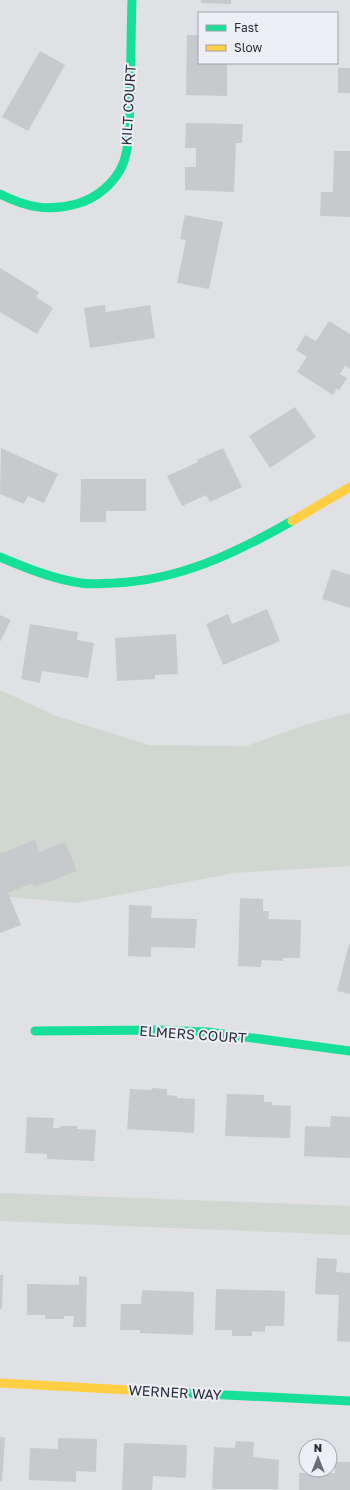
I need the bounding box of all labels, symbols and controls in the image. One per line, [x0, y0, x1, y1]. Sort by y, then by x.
legend [198, 12, 338, 64]
text: Fast [234, 20, 259, 35]
text: Slow [234, 40, 262, 55]
street label: KILT COURT [117, 64, 139, 146]
street label: ELMERS COURT [139, 1022, 247, 1046]
street label: WERNER WAY [128, 1381, 222, 1403]
north arrow [298, 1438, 338, 1478]
text: N [314, 1441, 322, 1454]

